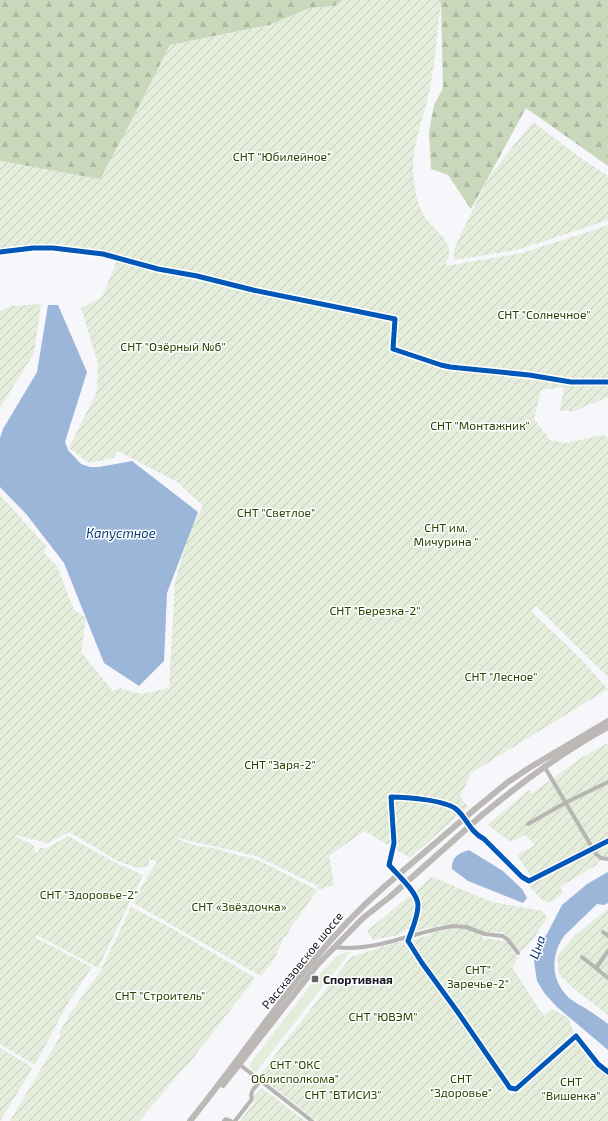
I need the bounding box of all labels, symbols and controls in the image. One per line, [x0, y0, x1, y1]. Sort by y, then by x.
park label: СНТ "Юбилейное" [233, 149, 331, 163]
park label: СНТ "Солнечное" [497, 307, 591, 321]
park label: СНТ "Озёрный №6" [120, 339, 226, 353]
park label: СНТ "Монтажник" [430, 418, 530, 432]
park label: СНТ "Светлое" [237, 505, 315, 519]
park label: СНТ им. Мичурина " [414, 520, 478, 549]
water label: Капустное [86, 525, 156, 541]
park label: СНТ "Березка-2" [329, 603, 421, 617]
park label: СНТ "Лесное" [465, 669, 537, 683]
park label: СНТ "Заря-2" [244, 757, 316, 771]
park label: СНТ "Здоровье-2" [40, 887, 138, 901]
park label: СНТ «Звёздочка» [191, 899, 287, 913]
street label: Рассказовское шоссе [259, 909, 345, 1011]
water label: Цна [525, 933, 549, 961]
park label: СНТ" Заречье-2" [447, 962, 509, 990]
place label: Спортивная [323, 972, 393, 986]
marker: Спортивная [310, 974, 320, 984]
park label: СНТ "Строитель" [115, 988, 205, 1002]
park label: СНТ "ЮВЭМ" [349, 1009, 417, 1023]
park label: СНТ "ОКС Облисполкома" [251, 1057, 339, 1085]
park label: СНТ "Здоровье" [430, 1071, 492, 1099]
park label: СНТ "Вишенка" [541, 1074, 601, 1102]
park label: СНТ "ВТИСИЗ" [304, 1087, 382, 1101]

